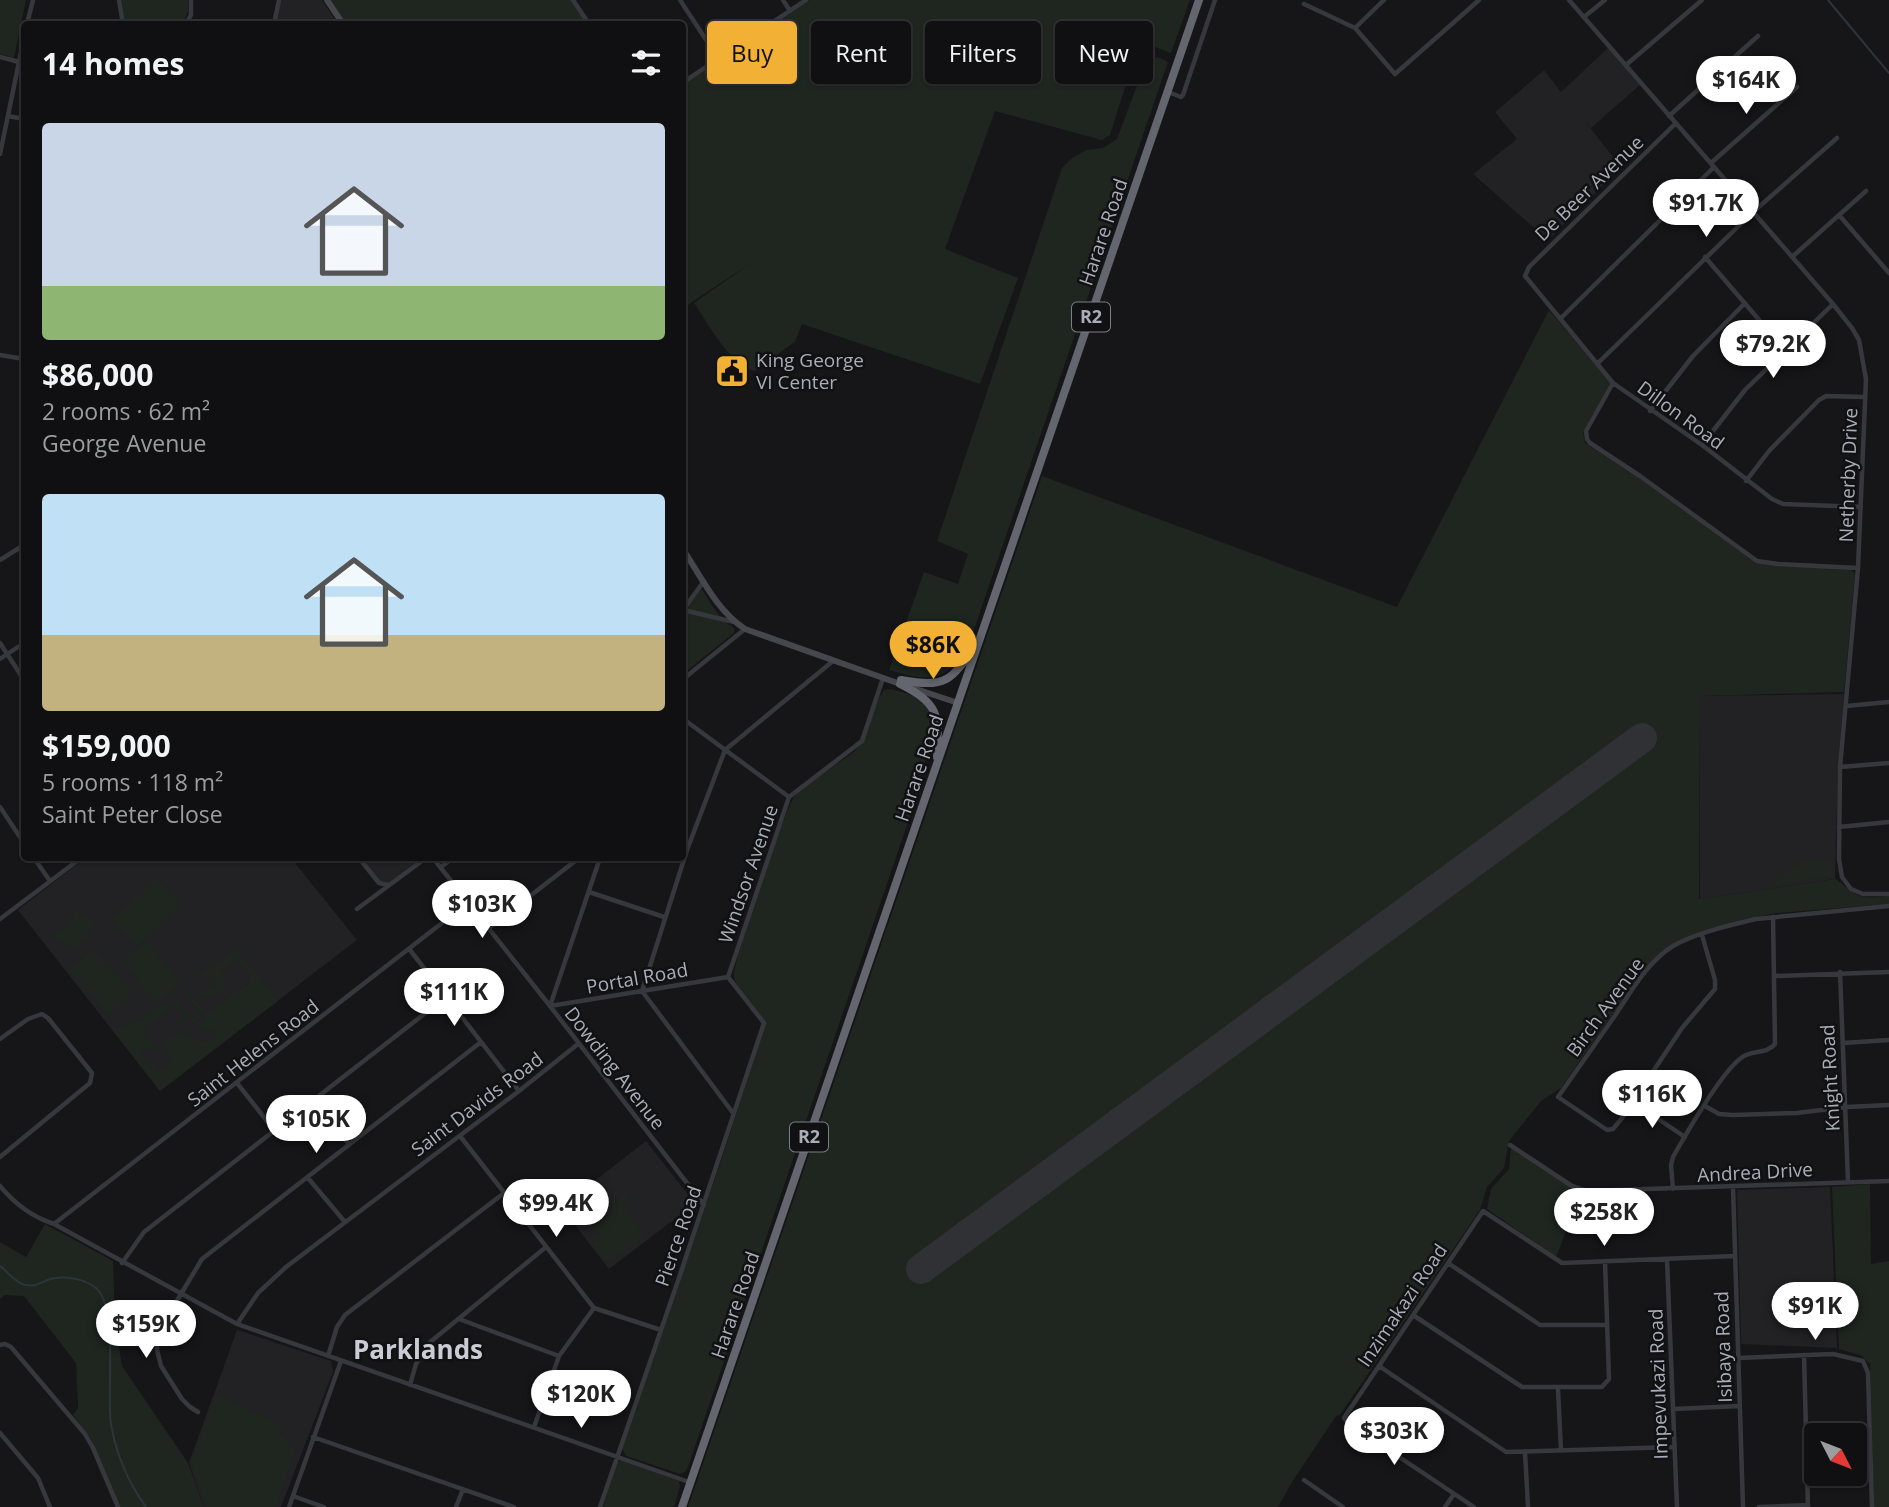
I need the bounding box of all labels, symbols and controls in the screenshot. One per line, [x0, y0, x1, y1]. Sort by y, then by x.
chip: Buy [707, 21, 797, 84]
chip: Rent [811, 21, 911, 84]
chip: Filters [925, 21, 1041, 84]
chip: New [1055, 21, 1153, 84]
text: 14 homes [42, 43, 185, 84]
icon: filters [627, 44, 665, 82]
pin: $164K [1697, 57, 1795, 116]
text: $164K [1712, 63, 1780, 95]
street label: De Beer Avenue [1529, 129, 1649, 247]
icon: home [291, 168, 417, 294]
street label: Harare Road [1073, 175, 1133, 289]
pin: $91.7K [1649, 180, 1763, 239]
text: $91.7K [1669, 186, 1743, 218]
road number: R2 [1072, 302, 1110, 332]
pin: $79.2K [1716, 320, 1830, 380]
text: $79.2K [1736, 327, 1810, 359]
place label: King George VI Center [756, 347, 864, 395]
public building icon: King George VI Center [713, 352, 751, 390]
text: $86,000 [42, 354, 153, 395]
street label: Dillon Road [1632, 375, 1730, 455]
text: 2 rooms · 62 m² [42, 395, 210, 427]
street label: Netherby Drive [1833, 407, 1863, 543]
text: George Avenue [42, 427, 206, 459]
icon: home [291, 539, 417, 665]
pin: $86K [892, 622, 974, 681]
text: $86K [906, 628, 960, 660]
street label: Harare Road [889, 711, 949, 825]
text: $159,000 [42, 725, 171, 766]
text: 5 rooms · 118 m² [42, 766, 223, 798]
text: Saint Peter Close [42, 798, 223, 830]
street label: Windsor Avenue [712, 801, 784, 947]
pin: $103K [433, 880, 531, 940]
text: $103K [448, 887, 516, 919]
street label: Birch Avenue [1560, 952, 1650, 1062]
street label: Portal Road [584, 956, 690, 1000]
pin: $111K [405, 968, 503, 1028]
text: $111K [420, 975, 488, 1007]
street label: Saint Helens Road [182, 993, 324, 1113]
street label: Dowding Avenue [559, 1001, 671, 1135]
street label: Knight Road [1814, 1024, 1846, 1132]
street label: Saint Davids Road [406, 1046, 548, 1162]
pin: $116K [1603, 1070, 1701, 1130]
text: $116K [1618, 1077, 1686, 1109]
pin: $105K [267, 1096, 365, 1155]
text: $105K [282, 1102, 350, 1134]
road number: R2 [790, 1122, 828, 1152]
street label: Andrea Drive [1697, 1156, 1813, 1188]
pin: $99.4K [499, 1180, 613, 1239]
street label: Pierce Road [649, 1182, 707, 1290]
text: $99.4K [519, 1186, 593, 1218]
pin: $258K [1555, 1188, 1653, 1248]
text: $258K [1570, 1195, 1638, 1227]
street label: Inzimakazi Road [1351, 1238, 1453, 1372]
street label: Harare Road [705, 1248, 765, 1362]
pin: $91K [1774, 1282, 1856, 1342]
text: $91K [1788, 1289, 1842, 1321]
street label: Isibaya Road [1708, 1291, 1738, 1403]
pin: $159K [97, 1300, 195, 1360]
text: $159K [112, 1307, 180, 1339]
street label: Impevukazi Road [1642, 1308, 1674, 1460]
district label: Parklands [353, 1331, 483, 1367]
pin: $120K [532, 1370, 630, 1430]
text: $120K [547, 1377, 615, 1409]
pin: $303K [1345, 1408, 1443, 1467]
text: $303K [1360, 1414, 1428, 1446]
north arrow [1804, 1423, 1867, 1486]
map controls [1804, 1423, 1867, 1486]

